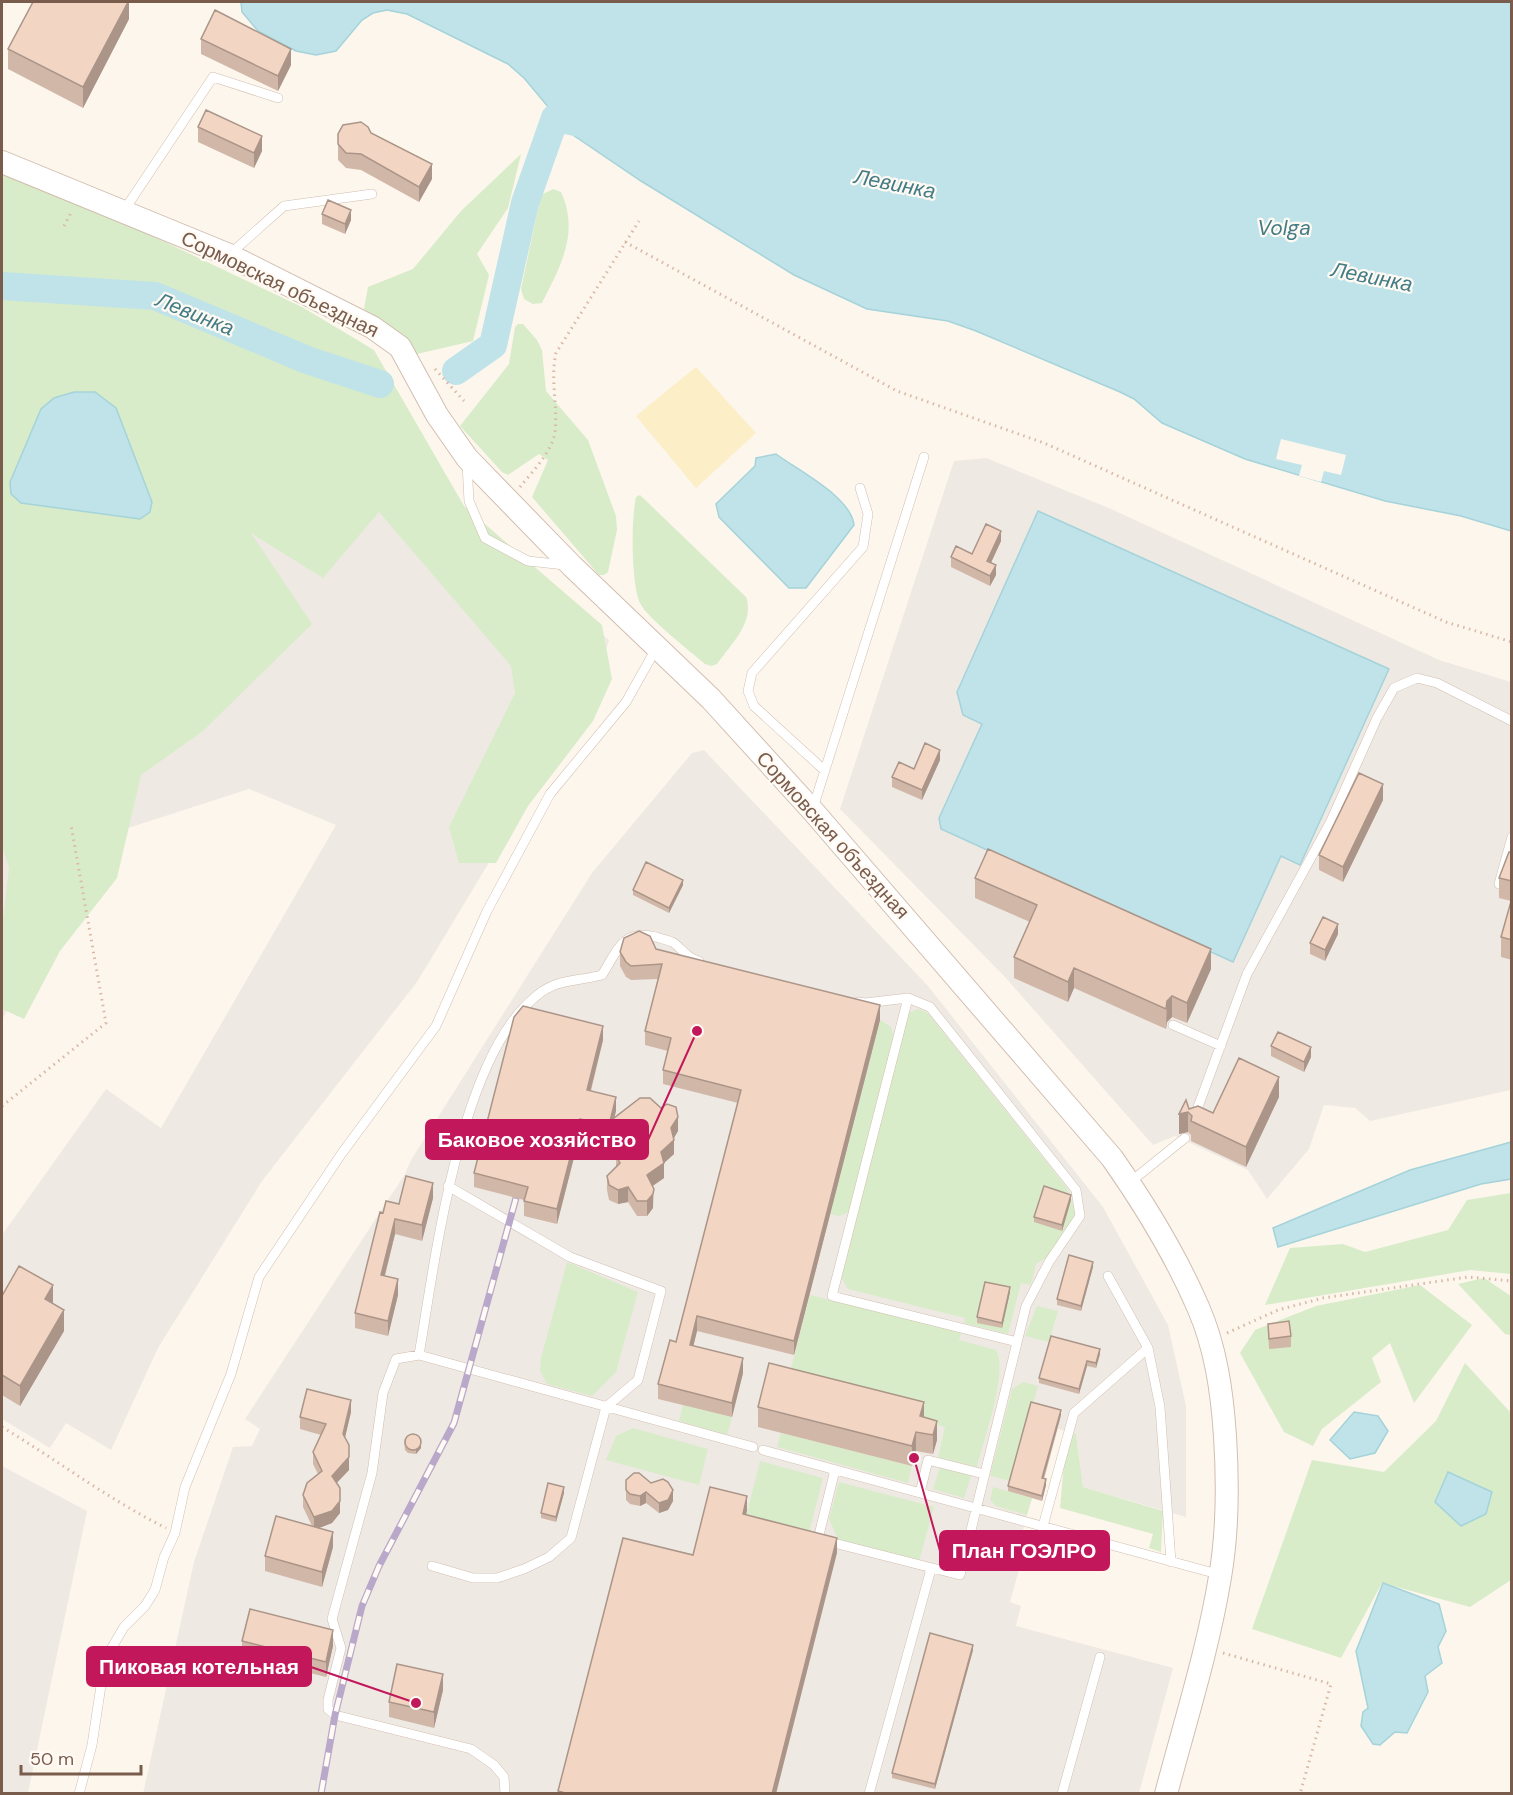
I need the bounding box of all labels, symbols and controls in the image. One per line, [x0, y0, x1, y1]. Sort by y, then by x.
water label: Левинка [850, 162, 938, 206]
water label: Volga [1257, 214, 1311, 242]
street label: Сормовская объездная [177, 225, 383, 343]
water label: Левинка [1327, 255, 1415, 299]
water label: Левинка [150, 285, 238, 342]
street label: Сормовская объездная [751, 746, 915, 924]
callout: Баковое хозяйство [426, 1120, 648, 1159]
text: Баковое хозяйство [438, 1126, 636, 1154]
callout: План ГОЭЛРО [940, 1531, 1109, 1570]
text: План ГОЭЛРО [952, 1537, 1096, 1565]
callout: Пиковая котельная [87, 1647, 311, 1686]
text: Пиковая котельная [99, 1653, 299, 1681]
scale bar [21, 1738, 141, 1776]
text: 50 m [30, 1747, 74, 1771]

